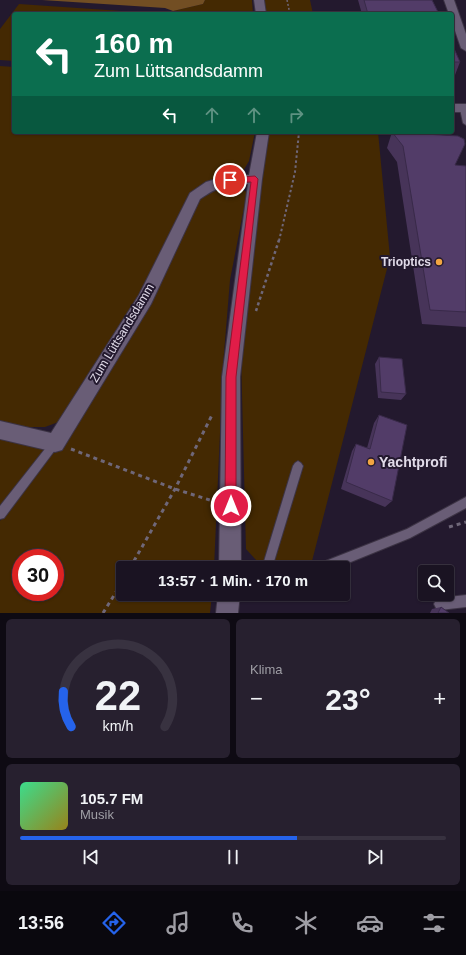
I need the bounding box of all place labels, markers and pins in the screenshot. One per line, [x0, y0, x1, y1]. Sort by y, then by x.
pin [213, 163, 247, 197]
place label: Trioptics [381, 255, 431, 269]
marker: Trioptics [434, 257, 444, 267]
place label: Yachtprofi [379, 454, 447, 470]
marker: Yachtprofi [366, 457, 376, 467]

